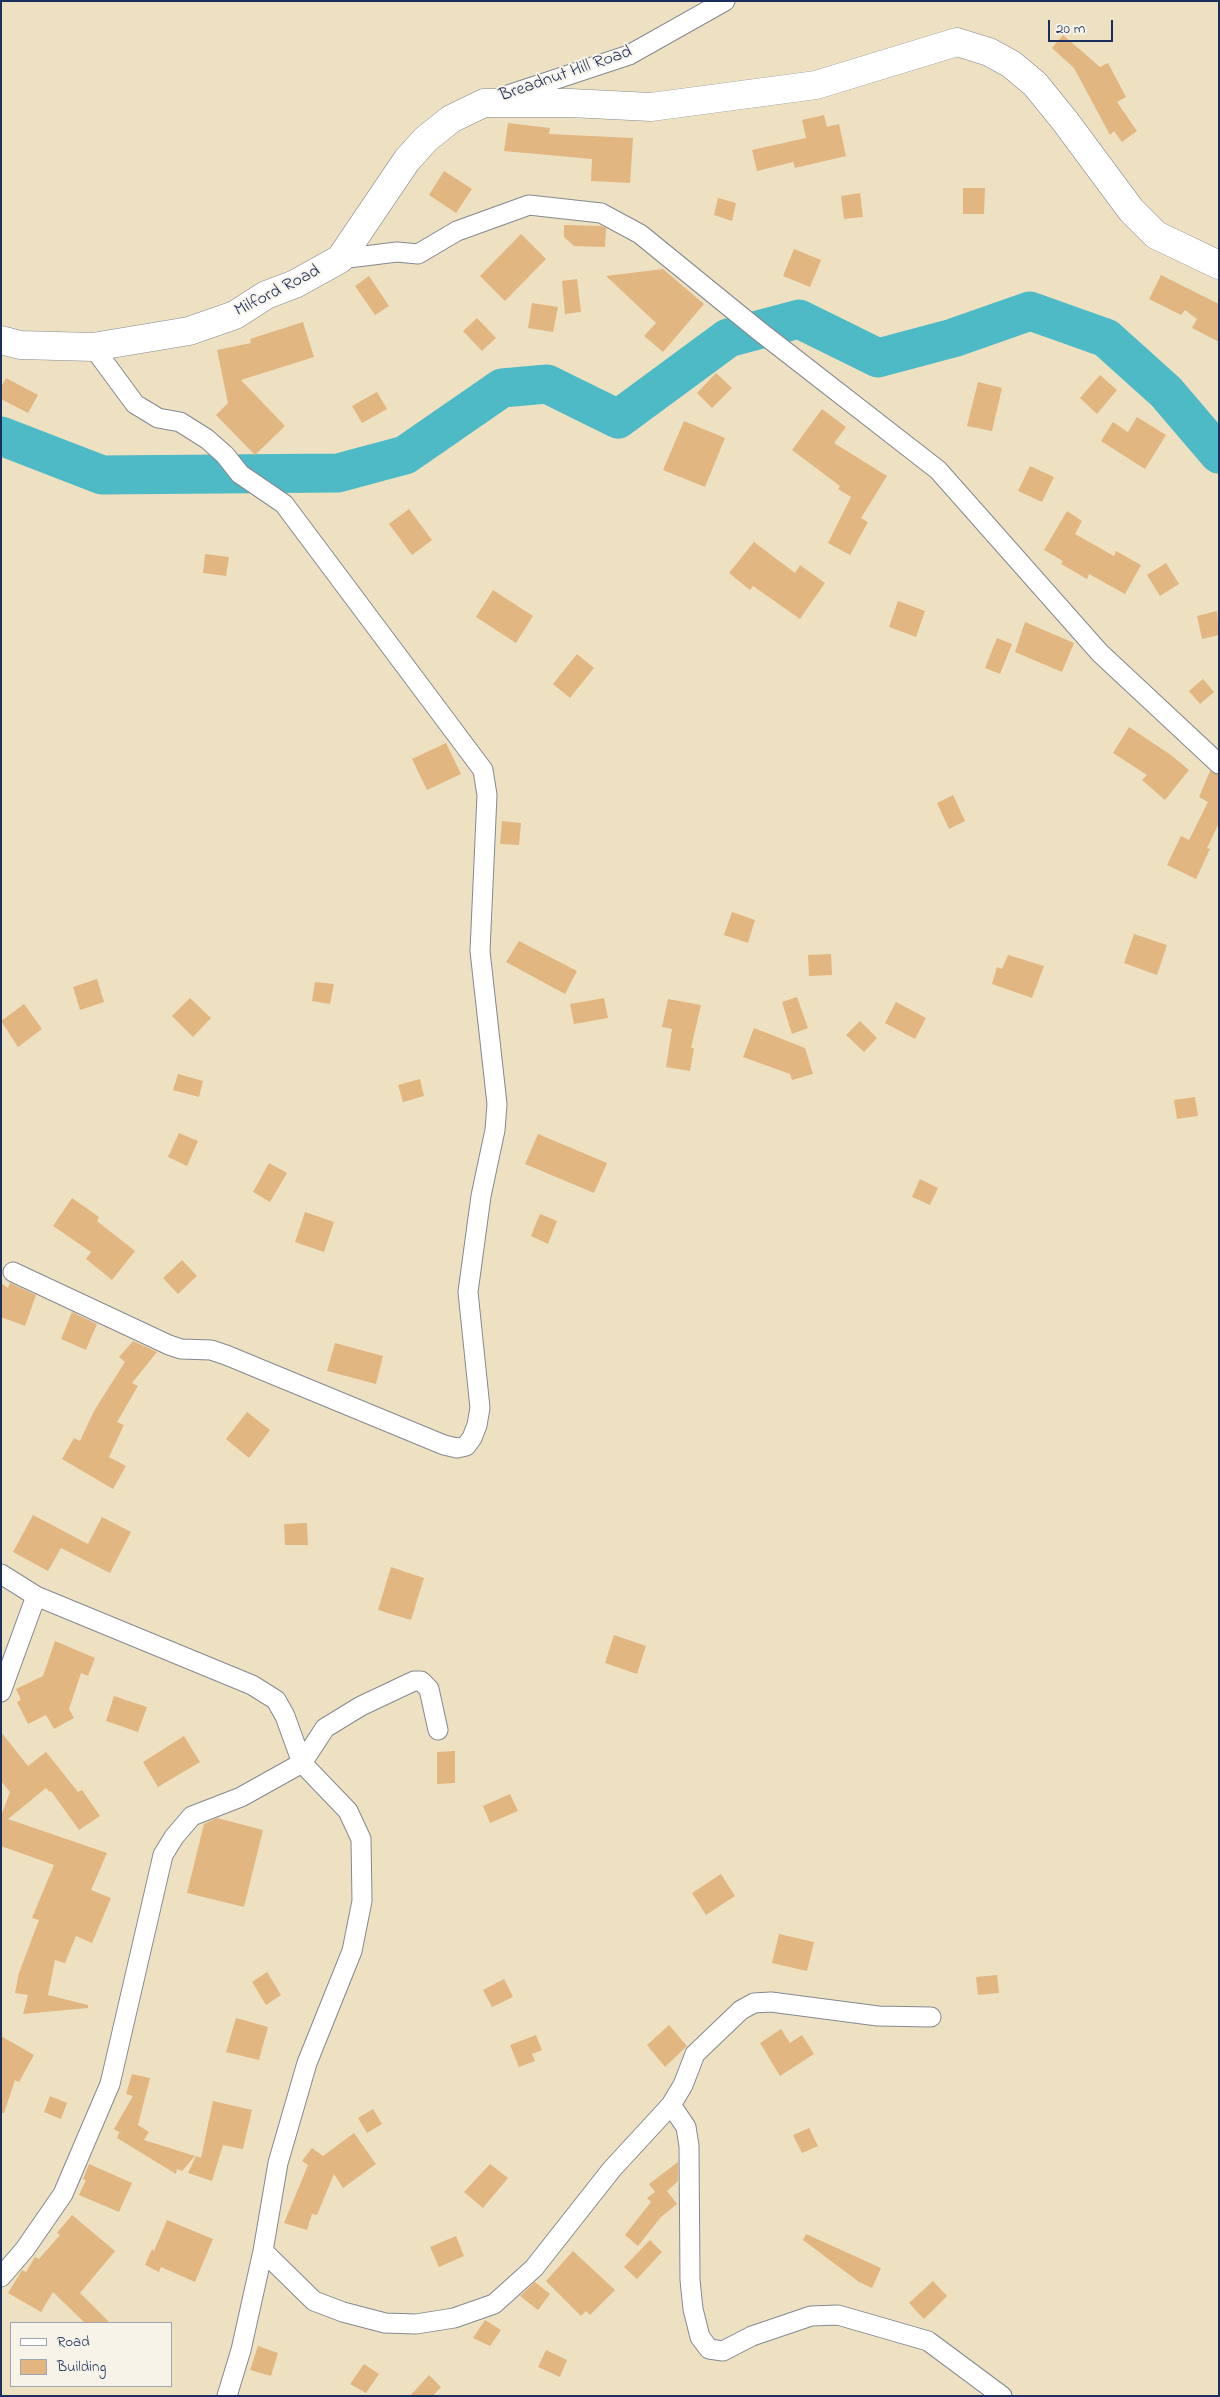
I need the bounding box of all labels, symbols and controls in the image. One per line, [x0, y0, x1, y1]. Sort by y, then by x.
scale bar [1050, 10, 1115, 42]
text: 20 m [1056, 18, 1085, 40]
street label: Breadnut Hill Road [497, 42, 635, 108]
street label: Milford Road [232, 261, 324, 323]
legend [10, 2322, 172, 2387]
text: Road [57, 2331, 90, 2353]
text: Building [57, 2356, 106, 2378]

